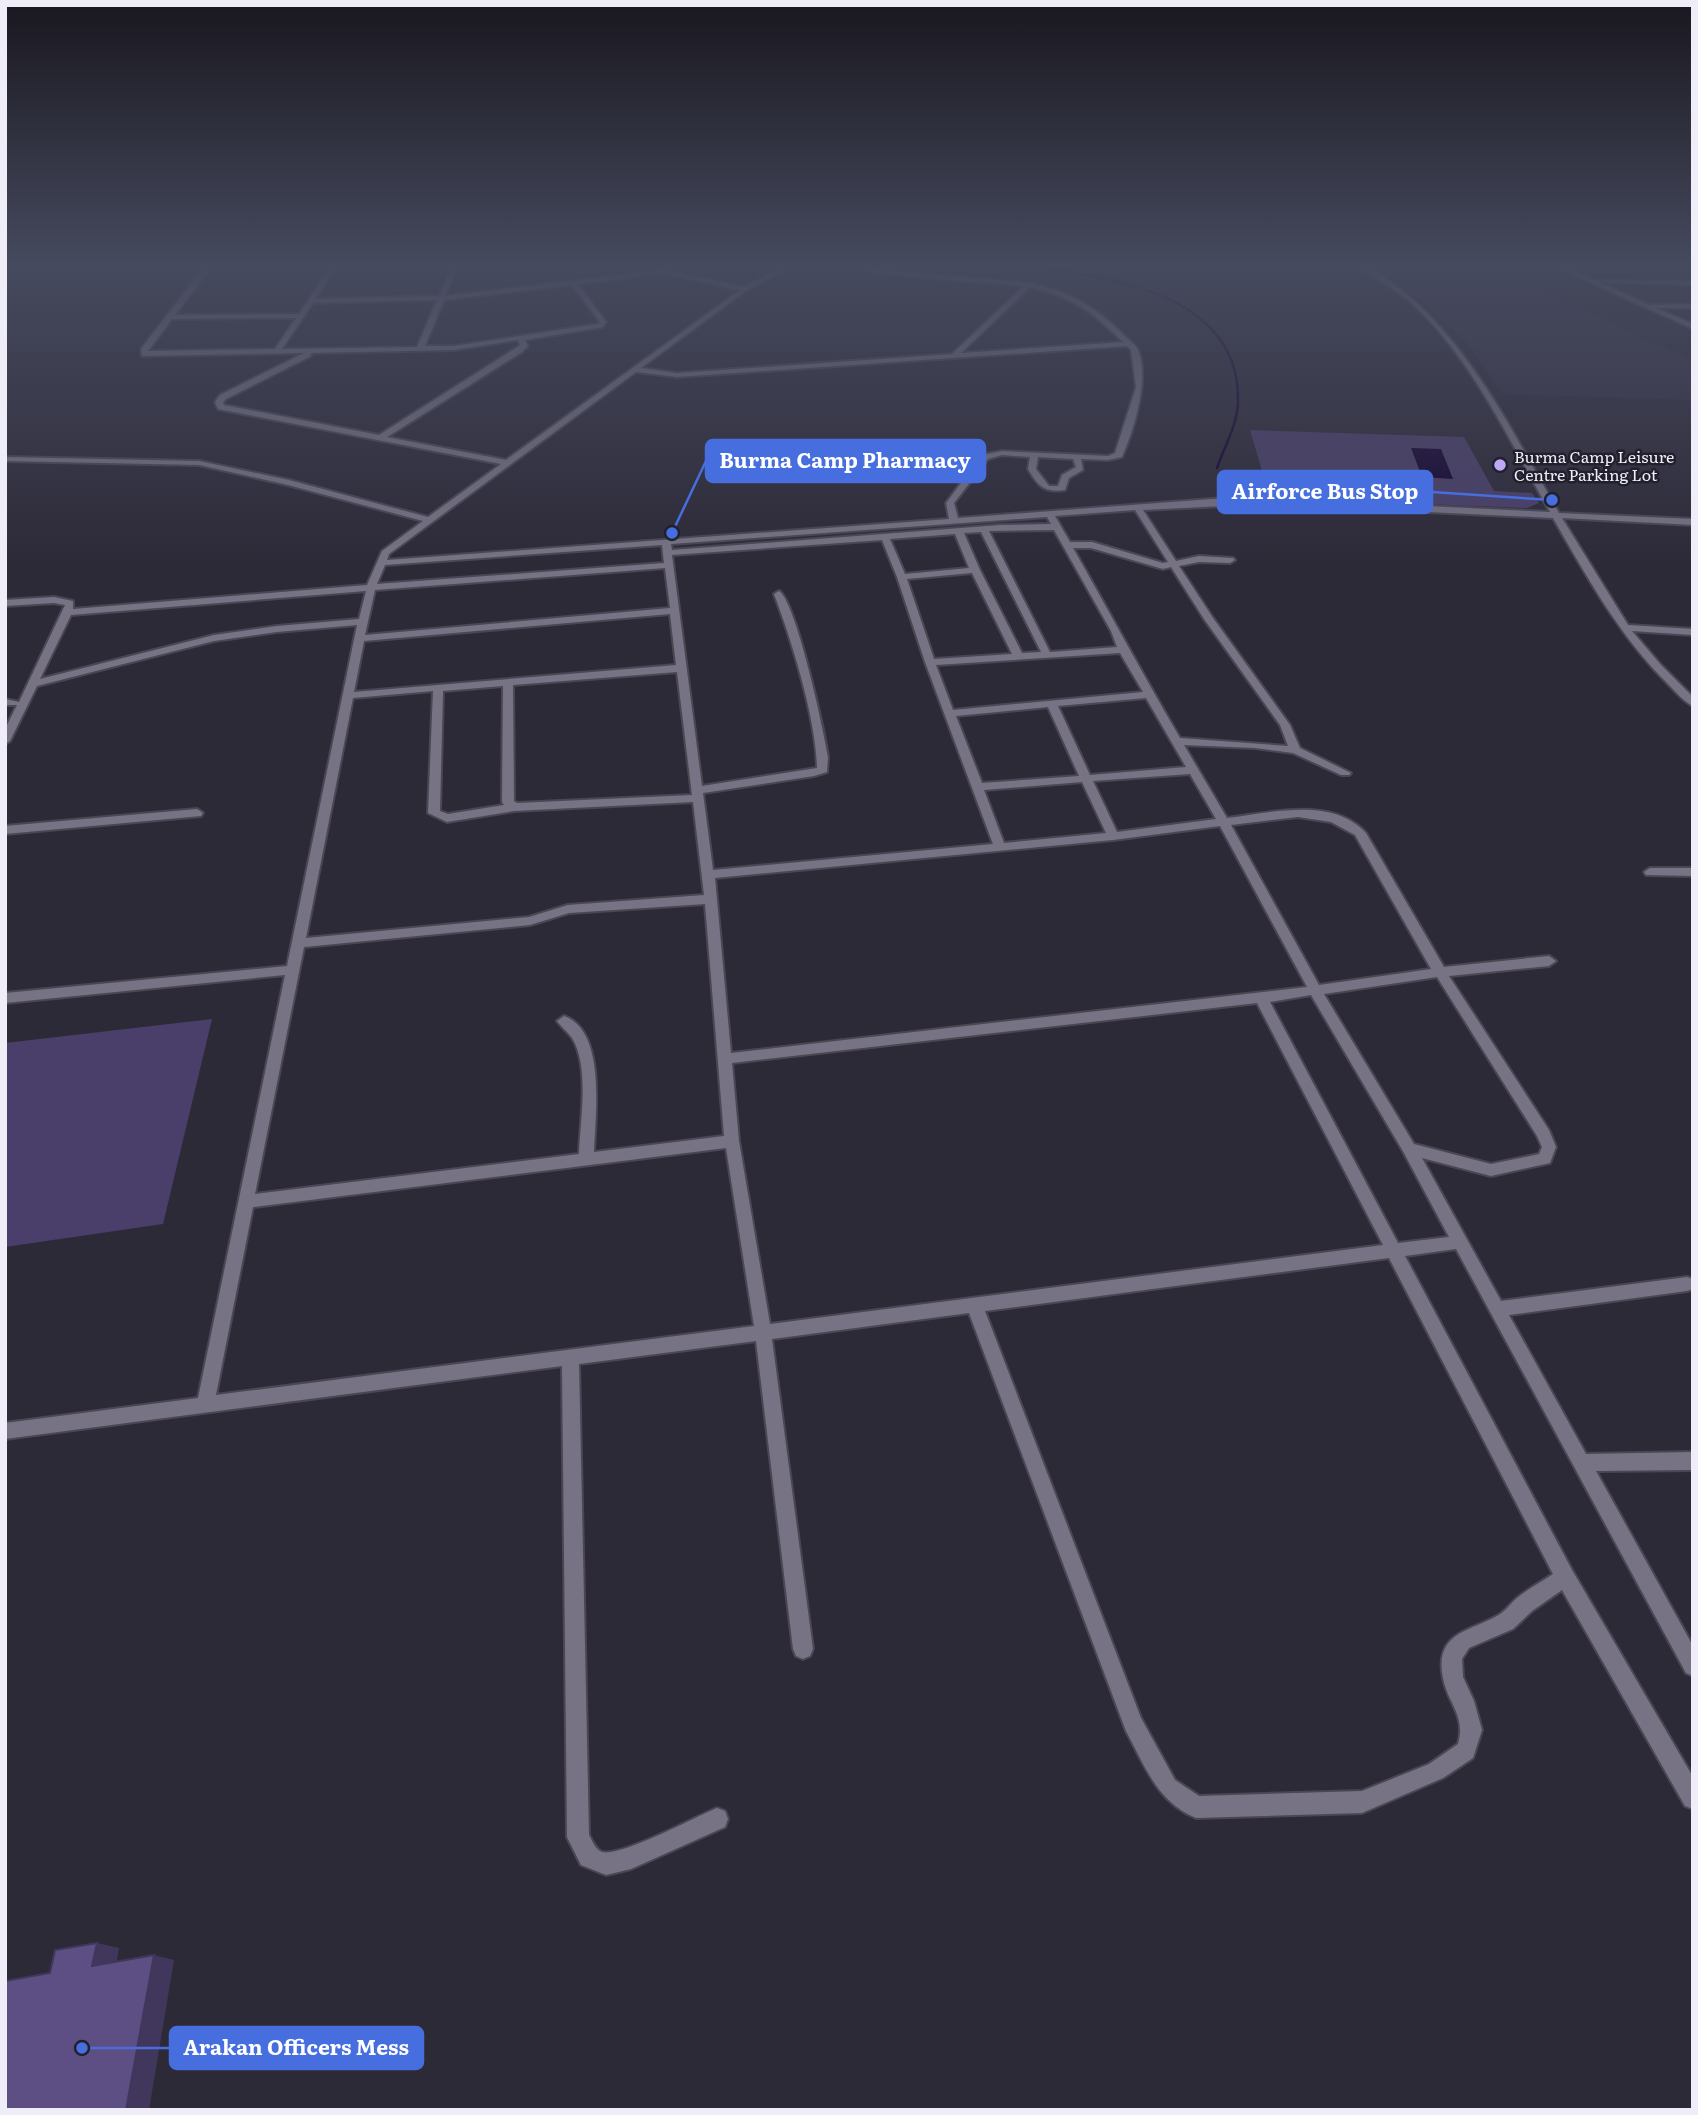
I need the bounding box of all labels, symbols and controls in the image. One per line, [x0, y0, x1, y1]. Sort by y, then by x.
callout: Burma Camp Pharmacy [706, 440, 985, 482]
text: Burma Camp Pharmacy [719, 443, 971, 474]
place label: Burma Camp Leisure Centre Parking Lot [1514, 444, 1674, 486]
marker: Burma Camp Leisure Centre Parking Lot [1492, 457, 1508, 473]
callout: Airforce Bus Stop [1218, 471, 1432, 513]
text: Airforce Bus Stop [1232, 474, 1419, 505]
callout: Arakan Officers Mess [170, 2027, 423, 2069]
text: Arakan Officers Mess [183, 2030, 409, 2061]

